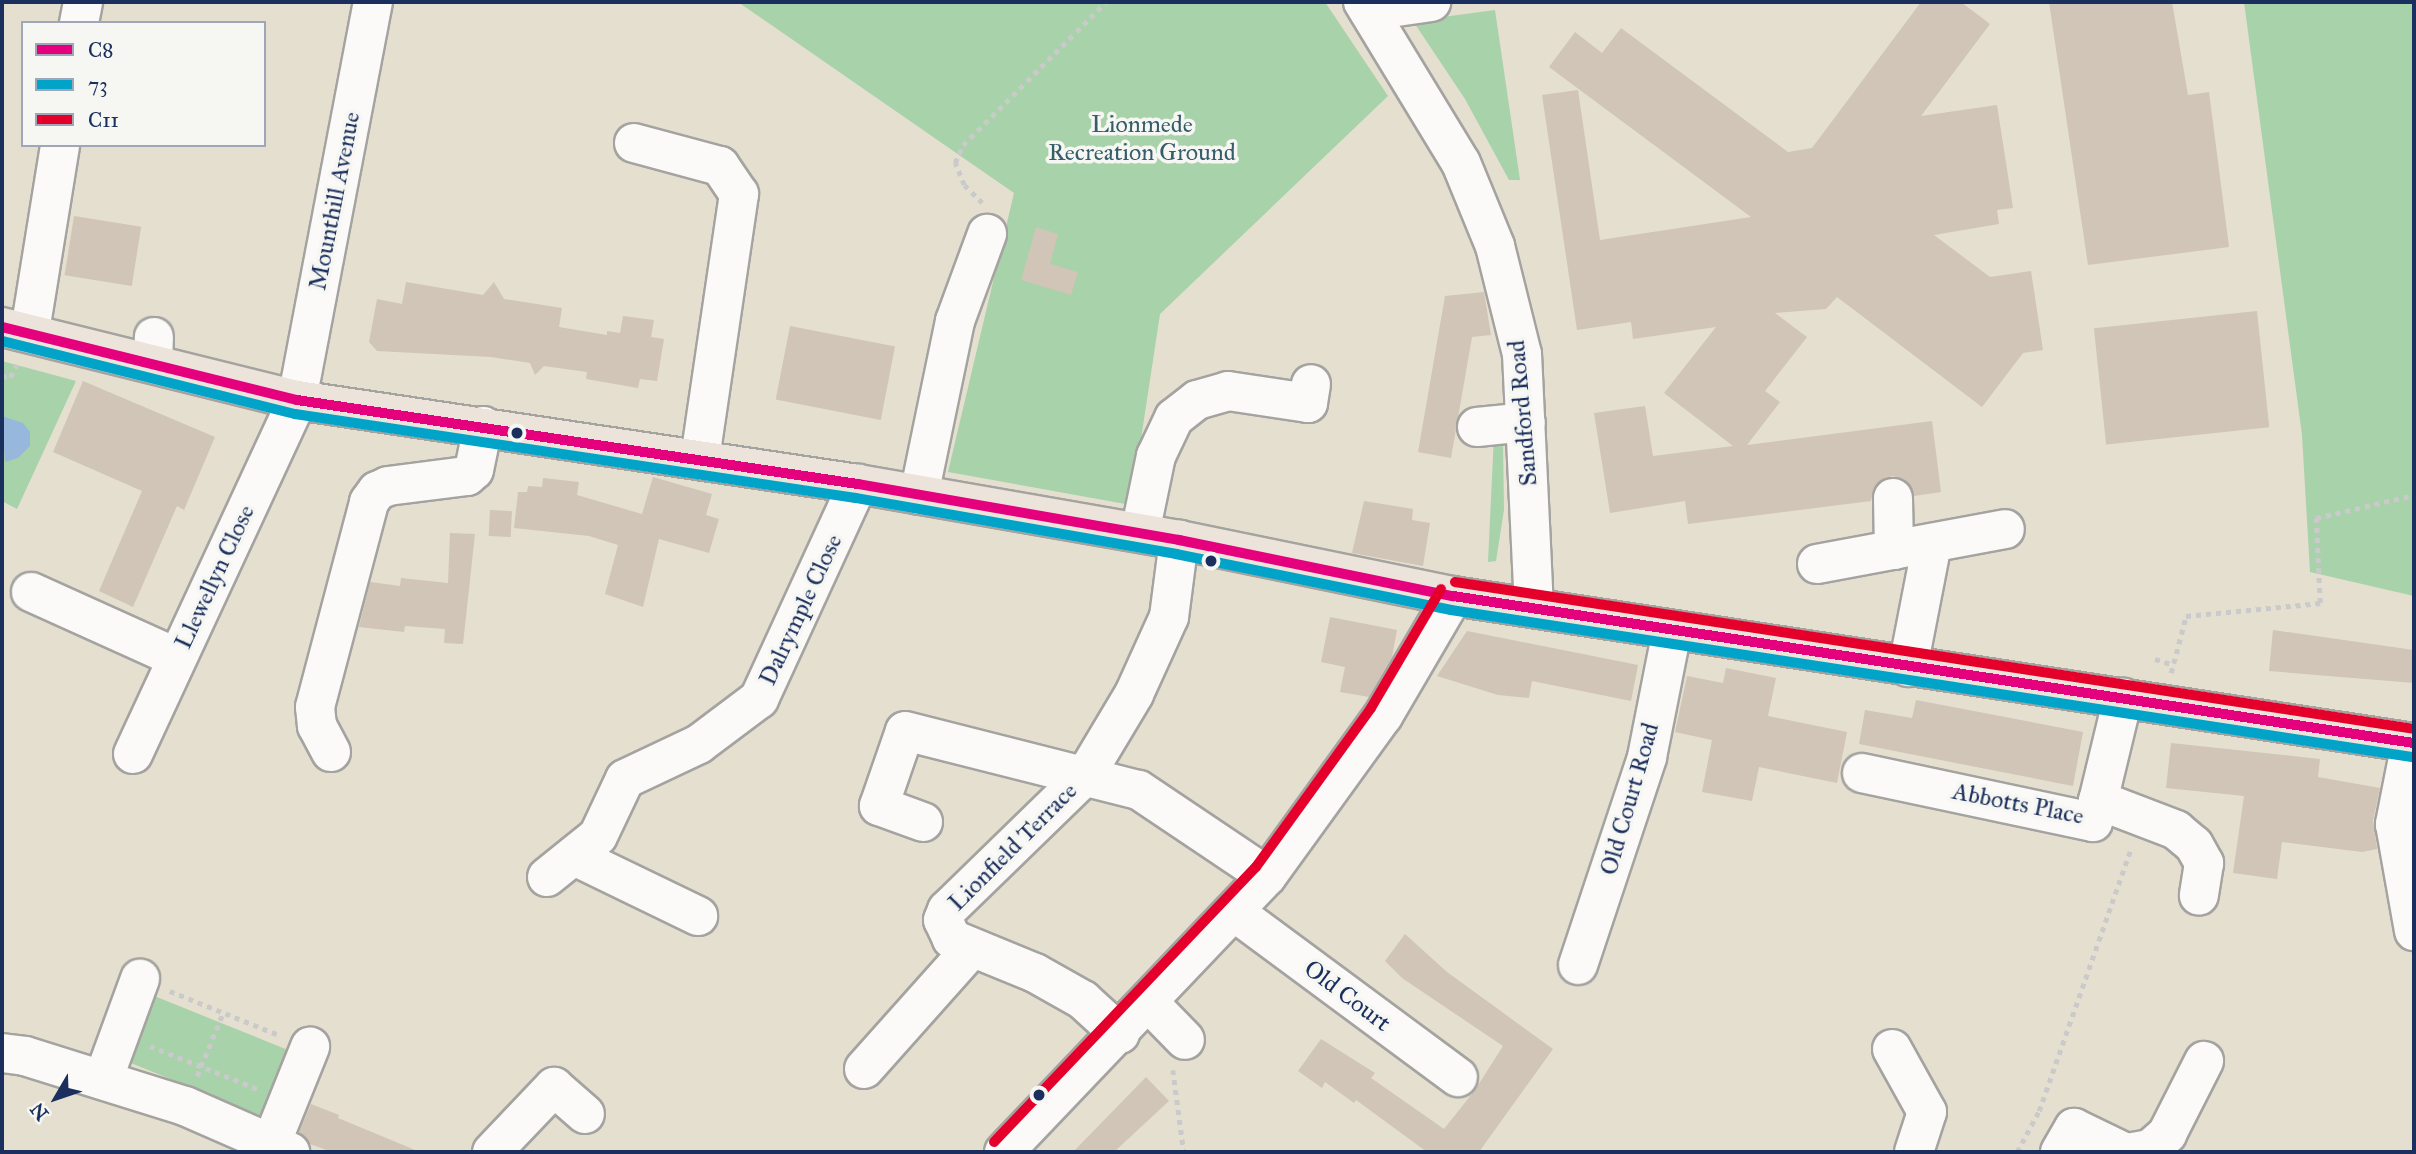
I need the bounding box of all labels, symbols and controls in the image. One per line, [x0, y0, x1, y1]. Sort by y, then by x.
legend [21, 21, 266, 147]
text: C8 [88, 37, 113, 63]
text: 73 [88, 72, 108, 98]
text: C11 [88, 107, 119, 133]
street label: Mounthill Avenue [304, 109, 366, 293]
park label: Lionmede Recreation Ground [1048, 111, 1236, 167]
street label: Sandford Road [1502, 339, 1544, 487]
unlabelled marker [510, 426, 524, 440]
street label: Llewellyn Close [169, 500, 261, 654]
street label: Dalrymple Close [753, 530, 849, 690]
unlabelled marker [1204, 554, 1218, 568]
street label: Old Court Road [1594, 719, 1666, 879]
street label: Lionfield Terrace [943, 777, 1083, 917]
street label: Abbotts Place [1950, 777, 2086, 831]
street label: Old Court [1298, 954, 1396, 1038]
north arrow [21, 1063, 91, 1133]
unlabelled marker [1032, 1088, 1046, 1102]
text: N [25, 1098, 53, 1125]

